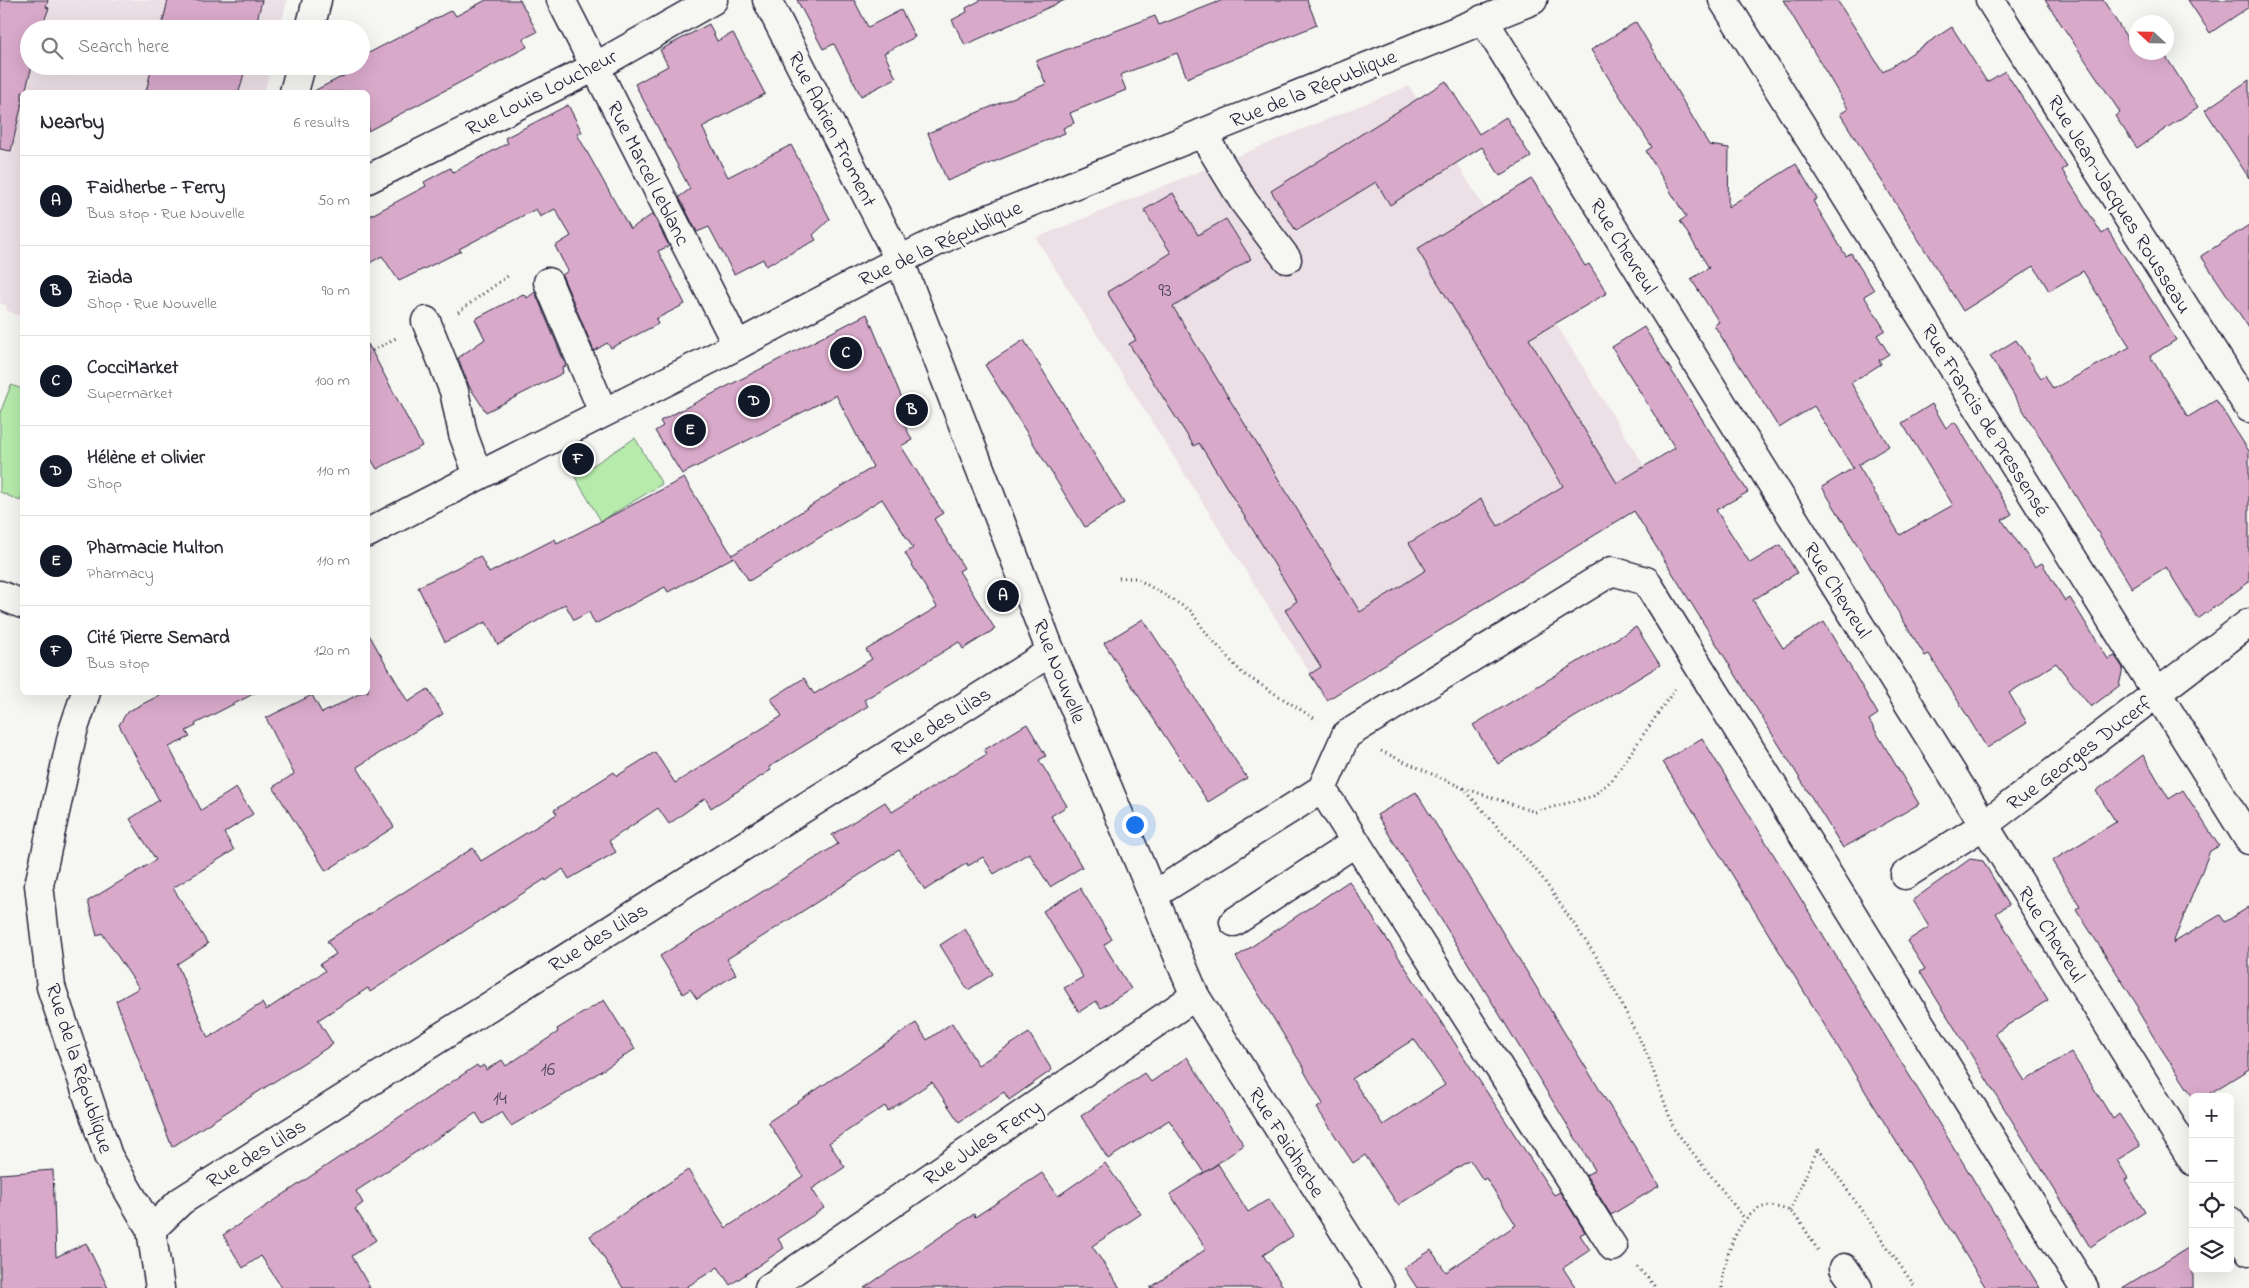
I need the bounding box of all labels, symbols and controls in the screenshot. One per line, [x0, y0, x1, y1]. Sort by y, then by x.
north arrow [2129, 15, 2174, 60]
search box [20, 20, 370, 75]
icon: search [38, 34, 66, 62]
text: Search here [78, 34, 169, 61]
street label: Rue Louis Loucheur [461, 42, 623, 145]
street label: Rue de la République [1226, 43, 1402, 137]
street label: Rue Adrien Froment [779, 47, 883, 213]
street label: Rue Jean-Jacques Rousseau [2039, 90, 2198, 320]
street label: Rue Marcel Leblanc [598, 96, 697, 252]
text: Nearby [40, 108, 104, 138]
text: 6 results [293, 111, 350, 135]
text: Faidherbe - Ferry [87, 175, 225, 202]
text: A [51, 189, 61, 213]
text: 50 m [318, 189, 350, 213]
street label: Rue Chevreul [1581, 193, 1664, 301]
street label: Rue de la République [854, 194, 1028, 296]
text: Bus stop · Rue Nouvelle [87, 202, 245, 226]
text: Ziada [87, 265, 132, 292]
house number: 93 [1158, 278, 1172, 305]
text: B [51, 279, 61, 303]
text: 90 m [322, 279, 350, 303]
text: Shop · Rue Nouvelle [87, 292, 217, 316]
street label: Rue Francis de Pressensé [1913, 319, 2056, 524]
pin: C [830, 334, 862, 372]
text: CocciMarket [87, 355, 179, 382]
text: C [52, 369, 60, 393]
text: 100 m [315, 369, 350, 393]
text: Supermarket [87, 382, 173, 406]
pin: D [738, 382, 770, 420]
pin: B [896, 391, 928, 429]
pin: E [674, 411, 706, 449]
pin: F [562, 440, 594, 478]
text: Hélène et Olivier [87, 445, 205, 472]
text: D [50, 459, 62, 483]
text: 110 m [316, 459, 350, 483]
text: Shop [87, 472, 122, 496]
text: Pharmacie Multon [87, 535, 223, 562]
street label: Rue Chevreul [1795, 537, 1878, 645]
text: E [51, 549, 61, 573]
text: 110 m [316, 549, 350, 573]
text: Pharmacy [87, 562, 154, 586]
pin: A [987, 577, 1019, 615]
street label: Rue Nouvelle [1024, 615, 1093, 729]
text: Cité Pierre Semard [87, 625, 230, 652]
text: F [51, 639, 61, 663]
text: 120 m [314, 639, 350, 663]
text: Bus stop [87, 652, 150, 676]
street label: Rue des Lilas [886, 680, 998, 765]
street label: Rue Georges Ducerf [2001, 690, 2161, 821]
your location [1122, 812, 1148, 838]
street label: Rue Chevreul [2009, 881, 2092, 989]
street label: Rue des Lilas [543, 896, 655, 981]
street label: Rue de la République [36, 980, 120, 1158]
house number: 16 [541, 1057, 555, 1084]
street label: Rue Faidherbe [1239, 1082, 1331, 1205]
house number: 14 [493, 1086, 507, 1113]
street label: Rue Jules Ferry [918, 1093, 1049, 1196]
map controls [2189, 1093, 2234, 1273]
button: + [2189, 1093, 2234, 1138]
street label: Rue des Lilas [201, 1112, 313, 1197]
button: − [2189, 1138, 2234, 1183]
button: locate [2189, 1183, 2234, 1228]
button: layers [2189, 1228, 2234, 1273]

